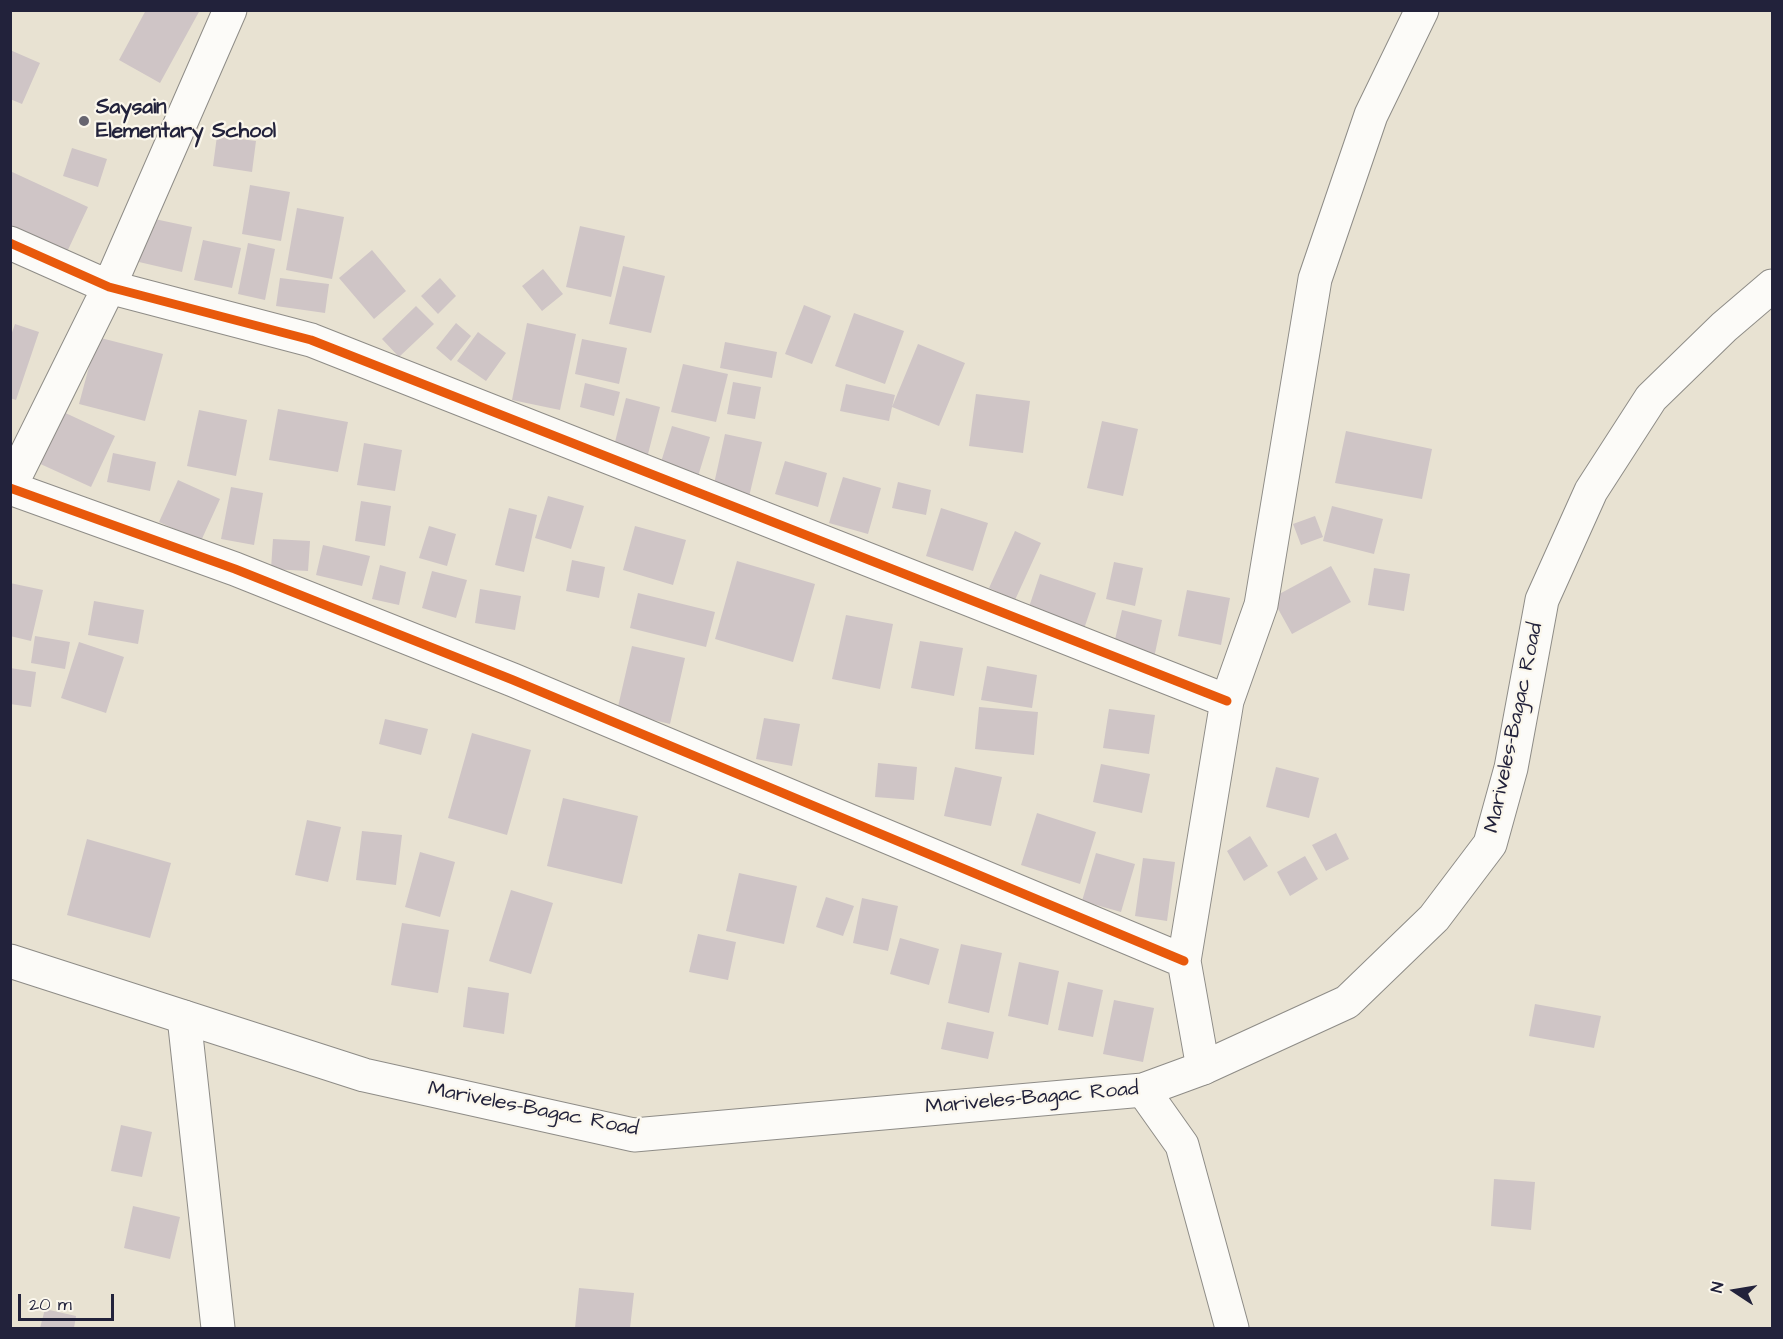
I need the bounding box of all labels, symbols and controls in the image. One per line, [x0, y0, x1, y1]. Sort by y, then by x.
place label: Saysain Elementary School [96, 96, 276, 146]
marker: Saysain Elementary School [77, 114, 91, 128]
street label: Mariveles-Bagac Road [1480, 621, 1550, 835]
street label: Mariveles-Bagac Road [426, 1077, 640, 1143]
street label: Mariveles-Bagac Road [924, 1077, 1140, 1121]
north arrow [1705, 1261, 1765, 1321]
text: N [1706, 1280, 1729, 1294]
scale bar [21, 1282, 117, 1320]
text: 20 m [29, 1292, 72, 1317]

